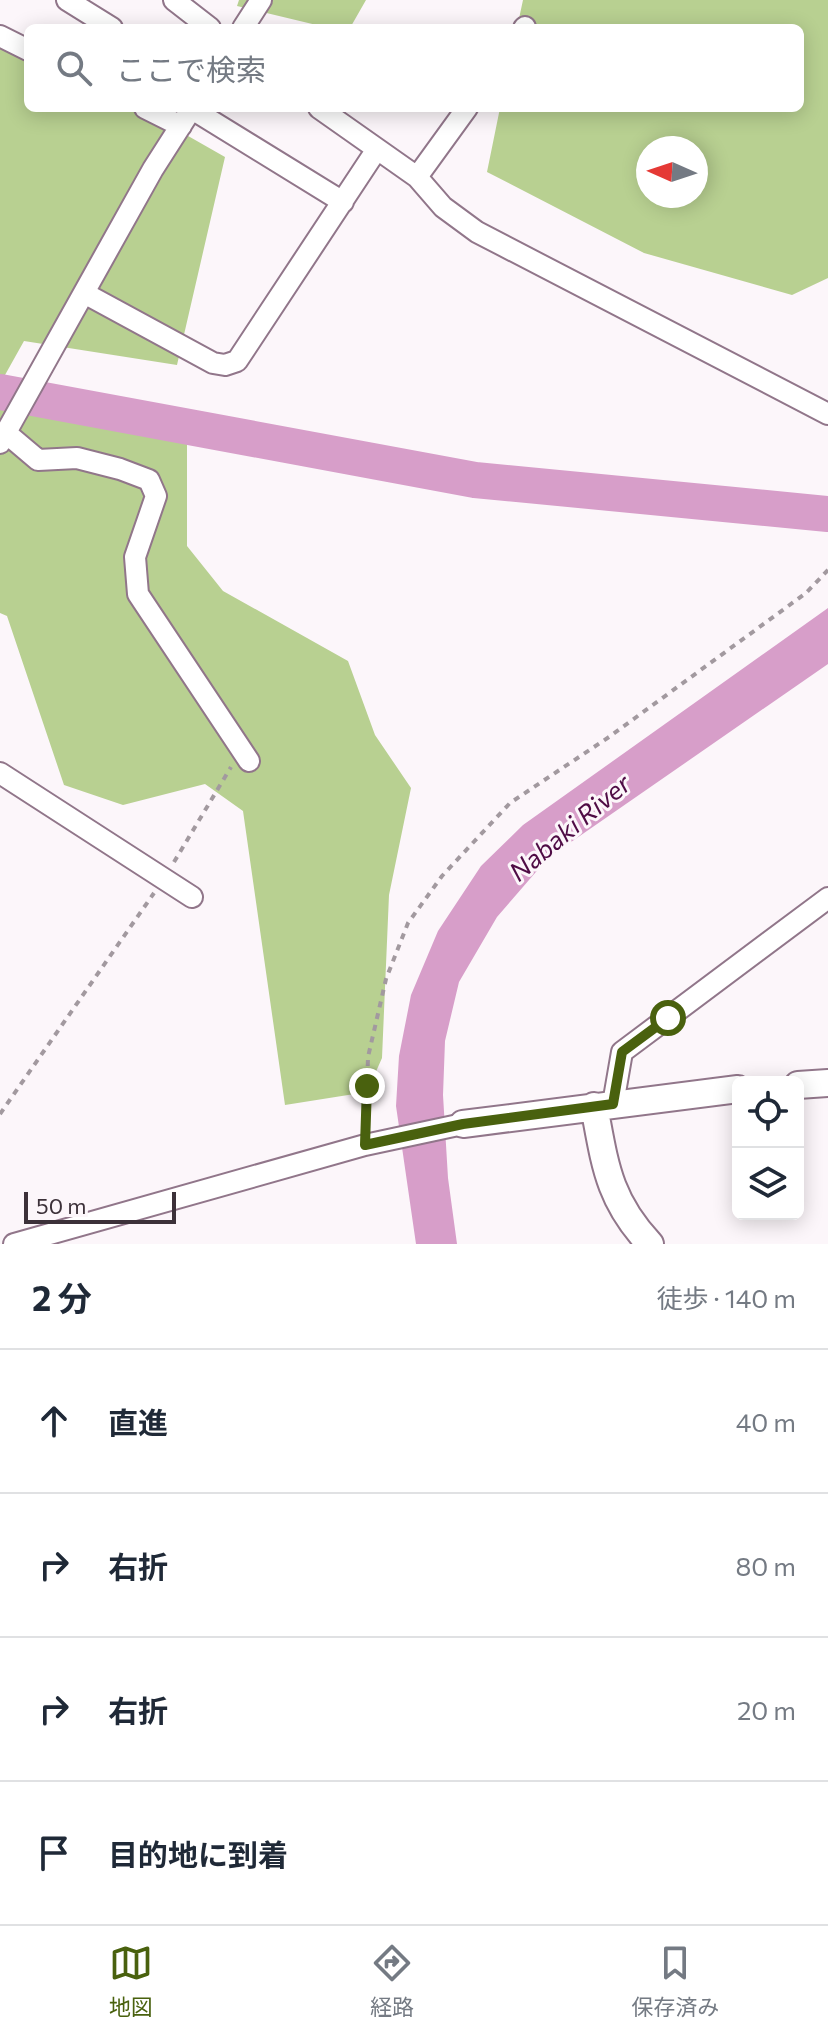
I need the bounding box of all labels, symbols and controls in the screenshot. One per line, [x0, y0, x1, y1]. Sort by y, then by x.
search box [24, 24, 804, 112]
icon: search [52, 46, 96, 90]
text: ここで検索 [116, 50, 266, 87]
north arrow [636, 136, 708, 208]
water label: Nabaki River [502, 766, 637, 887]
route start [650, 1000, 686, 1036]
route end [349, 1068, 385, 1104]
map controls [732, 1076, 804, 1220]
button: locate [732, 1076, 804, 1148]
button: layers [732, 1148, 804, 1220]
scale bar [24, 1188, 176, 1224]
text: 50 m [36, 1192, 86, 1219]
text: 2 分 [32, 1276, 92, 1318]
text: 徒歩 · 140 m [657, 1282, 796, 1313]
icon: ahead [32, 1399, 76, 1443]
text: 直進 [108, 1403, 168, 1440]
text: 40 m [736, 1406, 796, 1437]
icon: right [32, 1543, 76, 1587]
text: 右折 [108, 1547, 168, 1584]
text: 80 m [736, 1550, 796, 1581]
icon: right [32, 1687, 76, 1731]
text: 右折 [108, 1691, 168, 1728]
text: 20 m [737, 1694, 796, 1725]
icon: arrive [32, 1831, 76, 1875]
text: 目的地に到着 [108, 1835, 288, 1872]
tab: 地図 [109, 1941, 153, 2021]
tab: 経路 [370, 1941, 414, 2021]
tab: 保存済み [631, 1941, 719, 2021]

